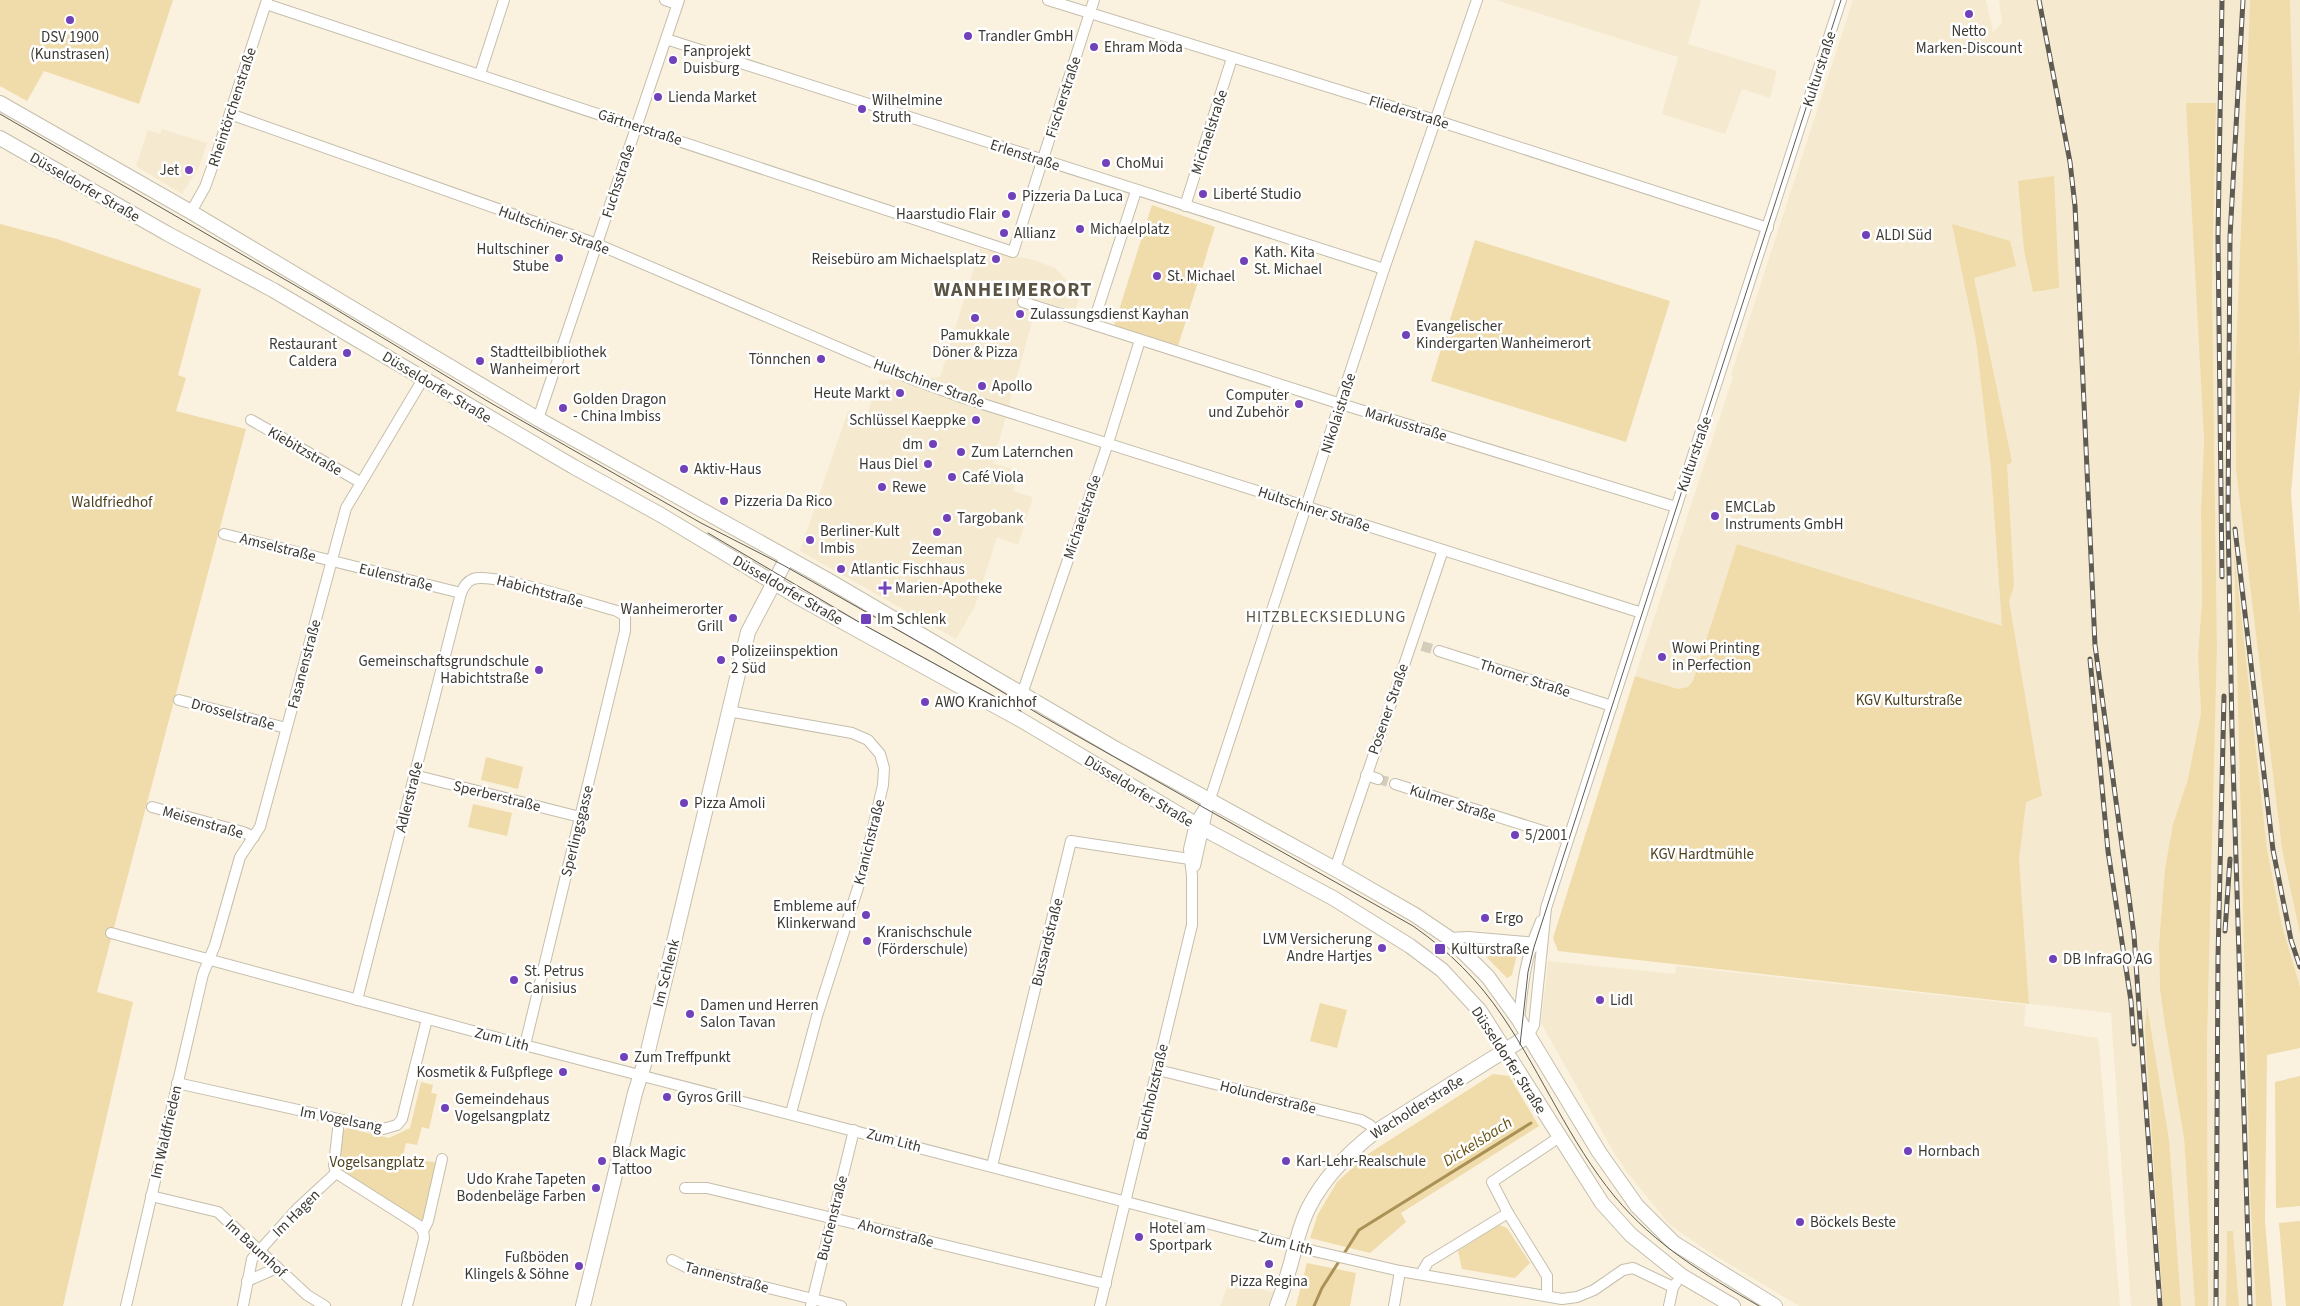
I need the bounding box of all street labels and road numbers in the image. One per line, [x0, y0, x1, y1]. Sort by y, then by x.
street label: Kulturstraße [1797, 29, 1842, 110]
street label: Rheintörchenstraße [203, 45, 262, 169]
street label: Fischerstraße [1040, 54, 1087, 141]
street label: Michaelstraße [1186, 87, 1233, 177]
street label: Fliederstraße [1366, 90, 1452, 135]
street label: Gärtnerstraße [595, 104, 685, 151]
street label: Erlenstraße [987, 134, 1062, 177]
street label: Fuchsstraße [597, 142, 640, 221]
street label: Düsseldorfer Straße [26, 147, 144, 228]
street label: Hultschiner Straße [495, 201, 612, 260]
street label: Düsseldorfer Straße [378, 346, 495, 428]
street label: Hultschiner Straße [870, 354, 987, 413]
street label: Nikolaistraße [1316, 370, 1361, 456]
street label: Markusstraße [1362, 402, 1450, 447]
street label: Kulturstraße [1672, 414, 1717, 495]
street label: Kiebitzstraße [264, 422, 346, 481]
street label: Michaelstraße [1058, 472, 1107, 562]
street label: Hultschiner Straße [1255, 481, 1373, 537]
street label: Amselstraße [238, 528, 318, 567]
street label: Düsseldorfer Straße [729, 550, 847, 631]
street label: Eulenstraße [357, 558, 435, 597]
street label: Habichtstraße [494, 570, 585, 613]
street label: Fasanenstraße [282, 617, 326, 711]
street label: Thorner Straße [1477, 654, 1573, 703]
street label: Posener Straße [1363, 661, 1414, 758]
street label: Drosselstraße [189, 693, 277, 736]
street label: Düsseldorfer Straße [1080, 750, 1197, 832]
street label: Adlerstraße [391, 759, 428, 835]
street label: Sperberstraße [451, 775, 543, 817]
street label: Kulmer Straße [1407, 780, 1499, 827]
street label: Sperlingsgasse [556, 783, 599, 879]
street label: Kranichstraße [849, 797, 890, 887]
street label: Meisenstraße [160, 801, 246, 844]
street label: Bussardstraße [1026, 896, 1069, 988]
street label: Im Schlenk [648, 936, 685, 1009]
street label: Düsseldorfer Straße [1466, 1003, 1551, 1118]
street label: Zum Lith [472, 1022, 531, 1057]
street label: Buchholzstraße [1131, 1042, 1174, 1142]
street label: Wacholderstraße [1367, 1070, 1468, 1145]
street label: Holunderstraße [1218, 1075, 1318, 1120]
street label: Im Waldfrieden [146, 1083, 187, 1181]
street label: Im Vogelsang [298, 1101, 384, 1138]
street label: Zum Lith [864, 1123, 923, 1158]
street label: Buchenstraße [812, 1173, 853, 1263]
street label: Im Hagen [268, 1185, 325, 1242]
street label: Im Baumhof [220, 1214, 291, 1283]
street label: Ahornstraße [856, 1214, 936, 1253]
street label: Zum Lith [1256, 1226, 1315, 1261]
street label: Tannenstraße [683, 1256, 771, 1299]

